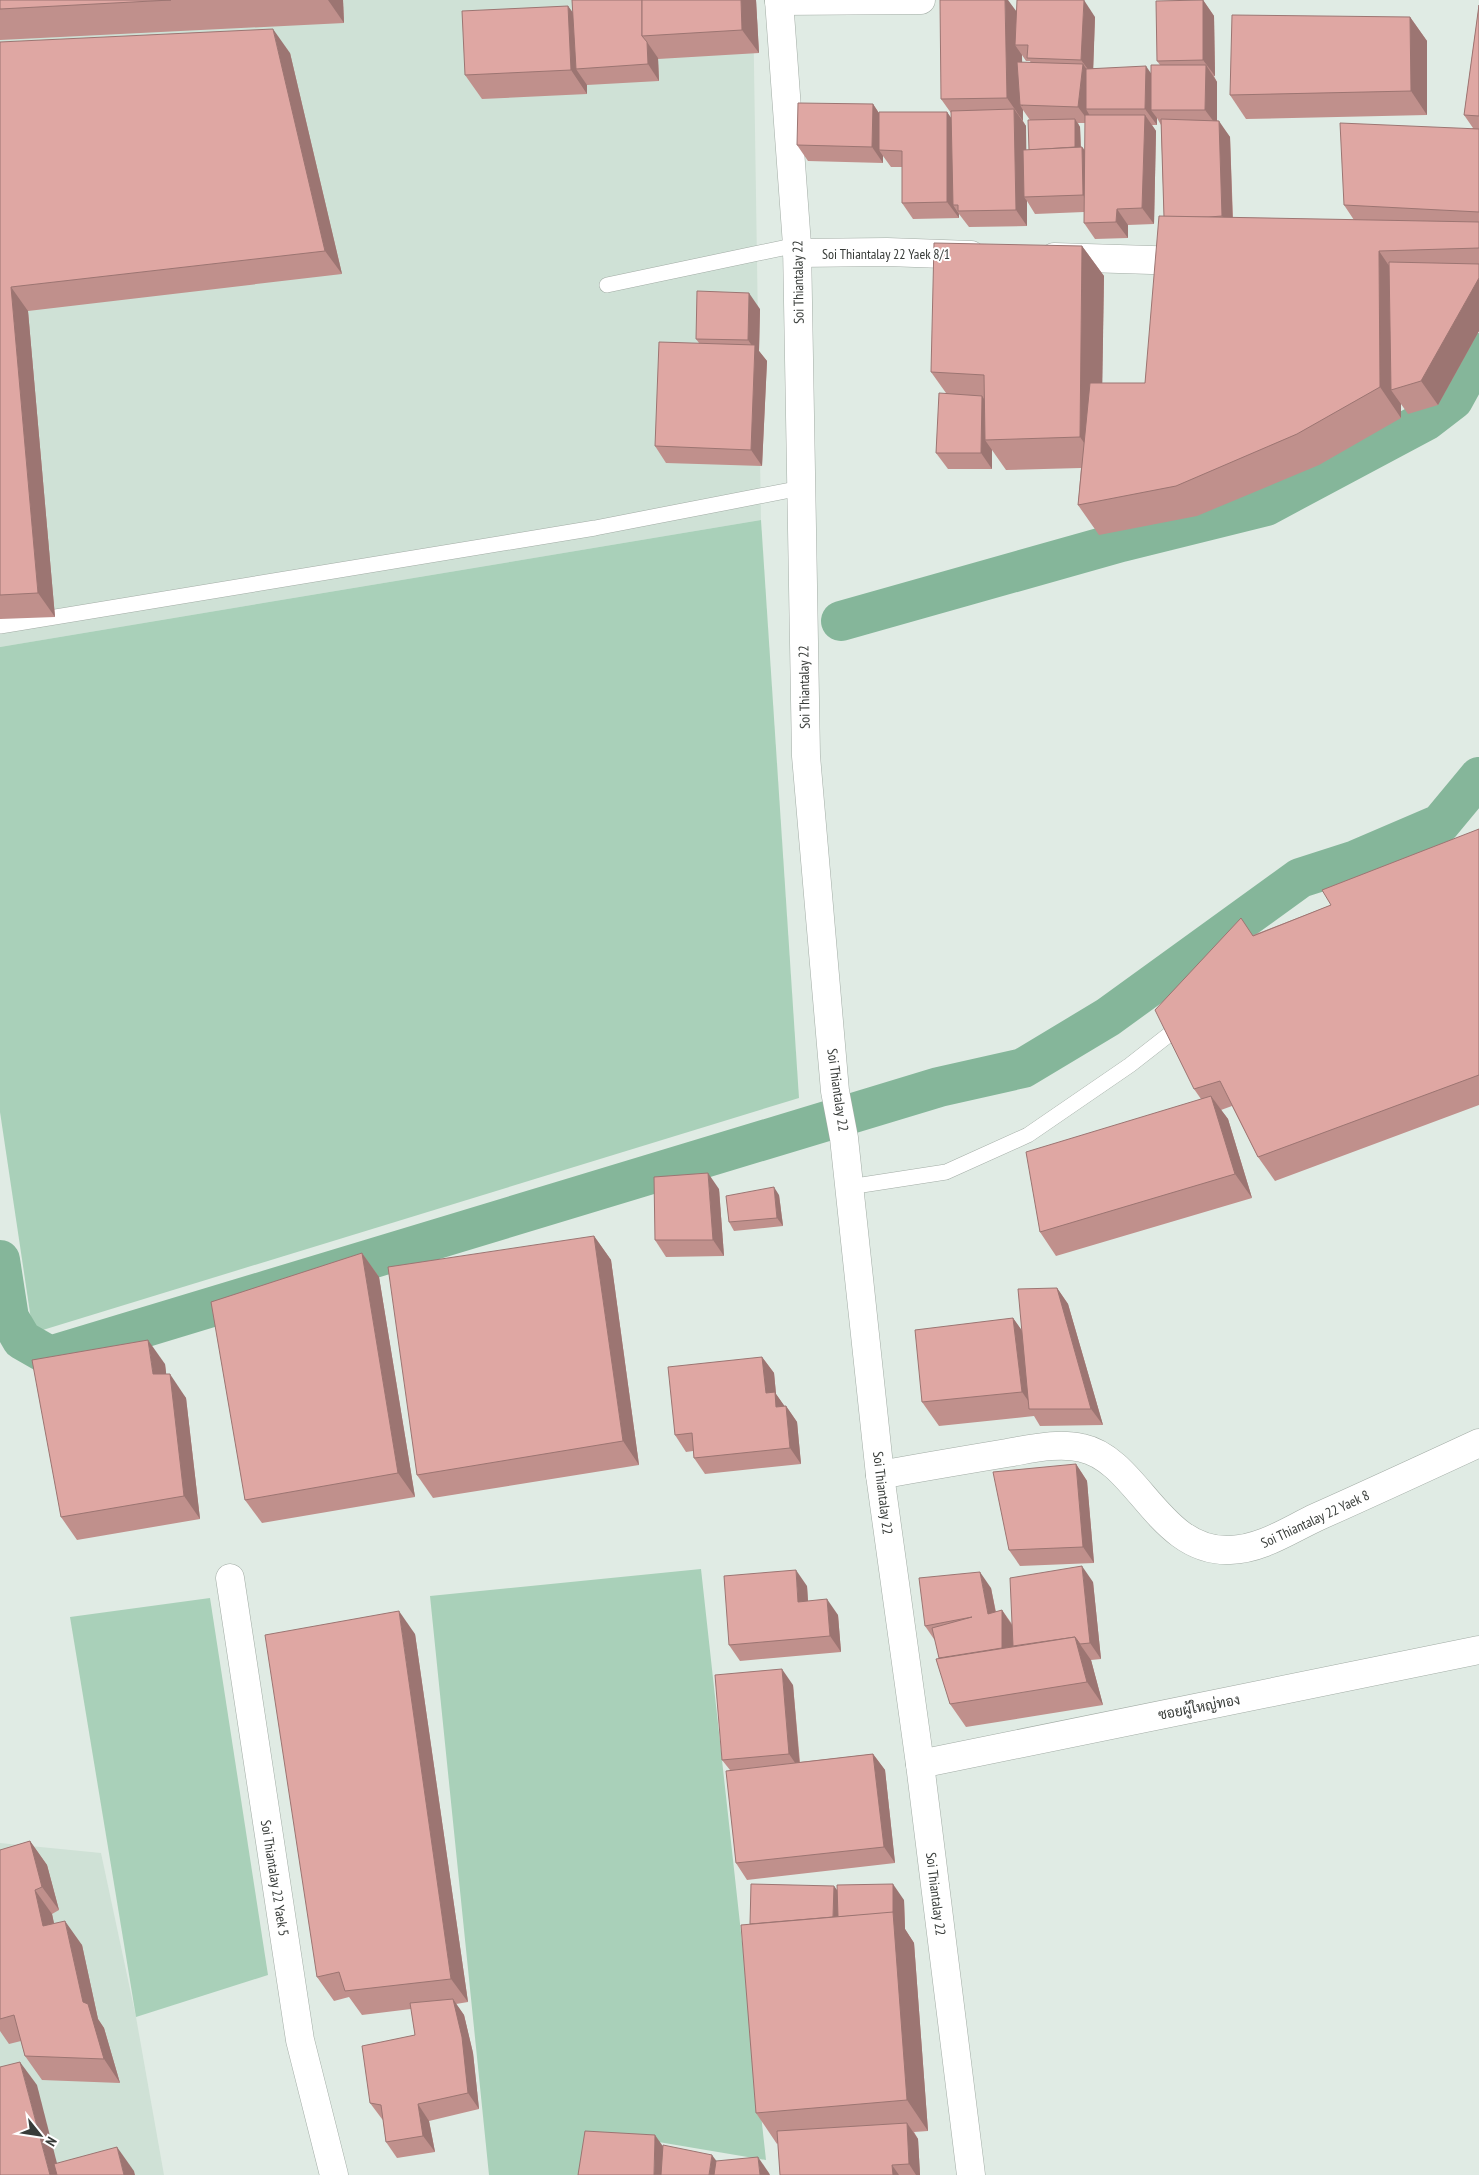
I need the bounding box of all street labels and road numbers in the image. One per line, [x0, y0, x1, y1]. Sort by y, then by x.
street label: Soi Thiantalay 22 [788, 240, 808, 324]
street label: Soi Thiantalay 22 Yaek 8/1 [822, 245, 950, 263]
street label: Soi Thiantalay 22 [794, 645, 814, 729]
street label: Soi Thiantalay 22 [823, 1047, 853, 1133]
street label: Soi Thiantalay 22 [869, 1450, 897, 1536]
street label: Soi Thiantalay 22 Yaek 8 [1258, 1486, 1372, 1552]
street label: ซอยผู้ใหญ่ทอง [1156, 1690, 1242, 1725]
street label: Soi Thiantalay 22 Yaek 5 [257, 1819, 293, 1937]
street label: Soi Thiantalay 22 [922, 1851, 950, 1937]

